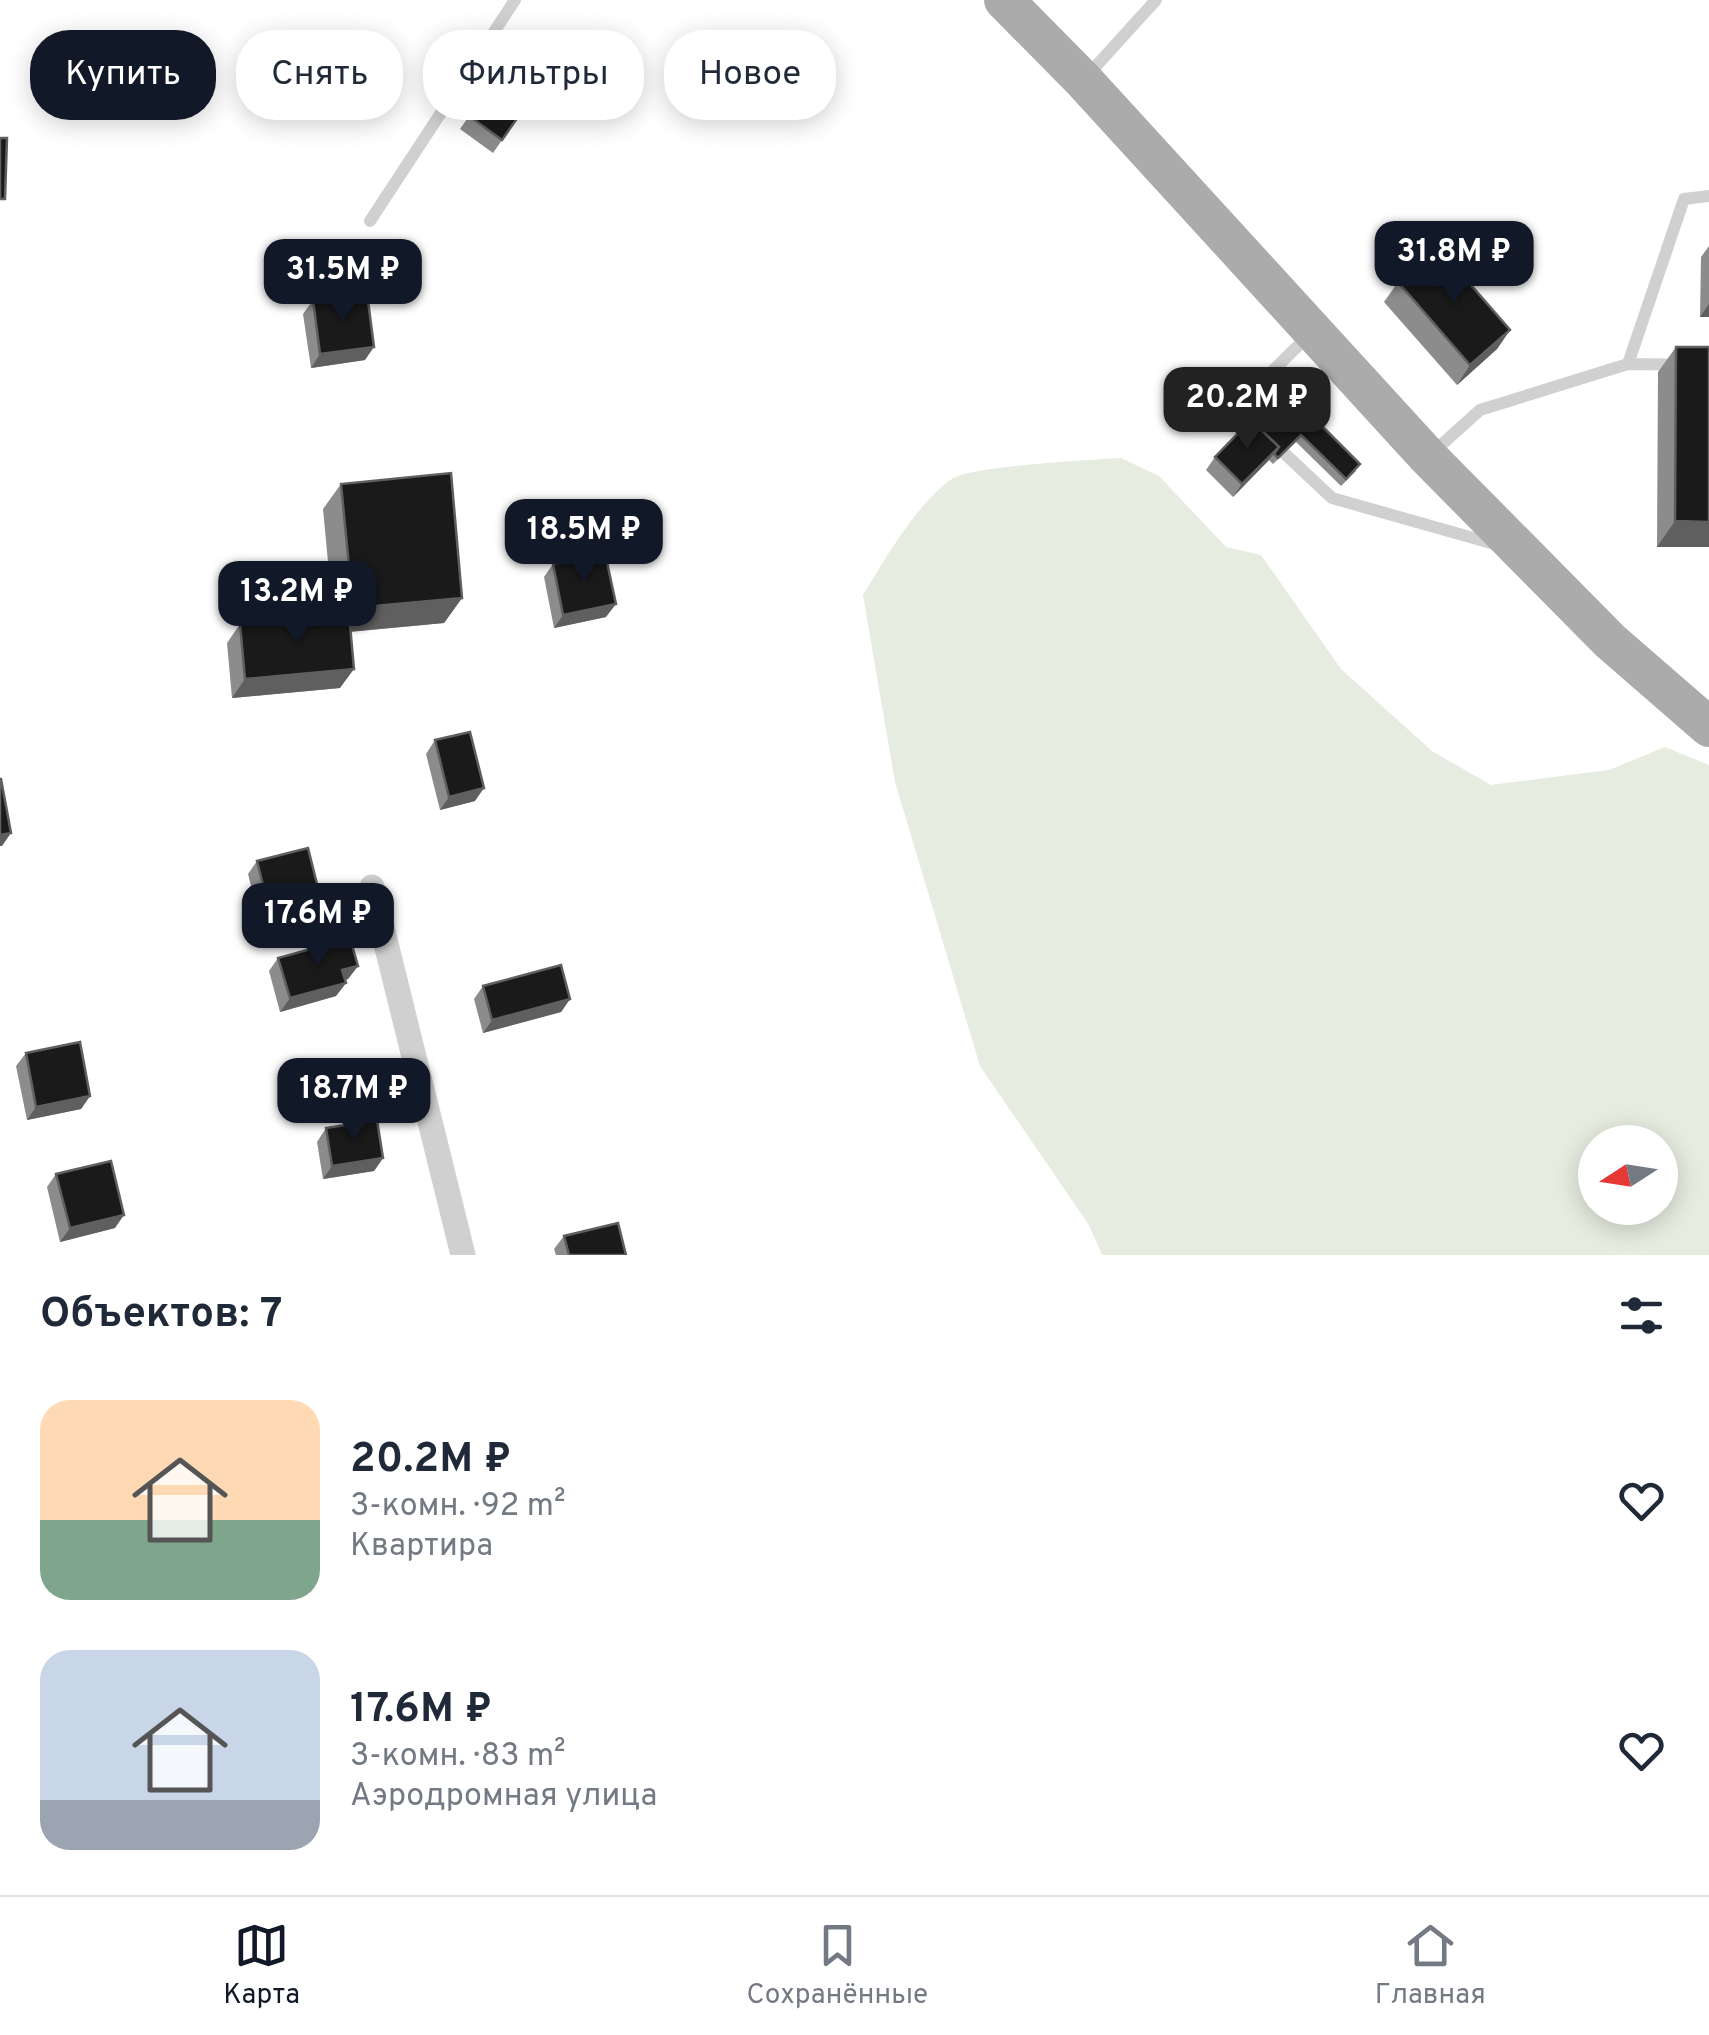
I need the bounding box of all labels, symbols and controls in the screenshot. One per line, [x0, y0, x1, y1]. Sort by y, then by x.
chip: Купить [30, 30, 216, 120]
chip: Снять [236, 30, 403, 120]
chip: Фильтры [423, 30, 644, 120]
chip: Новое [664, 30, 836, 120]
pin: 31.8M ₽ [1362, 221, 1546, 306]
text: 31.8M ₽ [1397, 233, 1511, 273]
pin: 31.5M ₽ [251, 239, 435, 324]
text: 31.5M ₽ [286, 251, 400, 291]
pin: 20.2M ₽ [1155, 367, 1339, 452]
text: 20.2M ₽ [1186, 379, 1308, 419]
pin: 18.5M ₽ [492, 499, 676, 584]
text: 18.5M ₽ [527, 511, 641, 551]
pin: 13.2M ₽ [205, 561, 389, 646]
text: 13.2M ₽ [240, 573, 354, 613]
pin: 17.6M ₽ [226, 883, 410, 968]
text: 17.6M ₽ [264, 895, 372, 935]
pin: 18.7M ₽ [262, 1058, 446, 1143]
text: 18.7M ₽ [299, 1070, 409, 1110]
north arrow [1578, 1125, 1678, 1225]
map controls [1578, 1125, 1678, 1225]
icon: filters [1614, 1288, 1669, 1343]
text: Объектов: 7 [40, 1289, 283, 1342]
text: 20.2M ₽ [350, 1434, 511, 1487]
icon: home [120, 1440, 240, 1560]
icon: heart [1614, 1473, 1669, 1528]
text: 3-комн. · 92 m² [350, 1487, 566, 1527]
text: Квартира [350, 1527, 493, 1567]
text: 17.6M ₽ [350, 1684, 492, 1737]
icon: home [120, 1690, 240, 1810]
icon: heart [1614, 1723, 1669, 1778]
text: 3-комн. · 83 m² [350, 1737, 566, 1777]
text: Аэродромная улица [350, 1777, 657, 1817]
tab: Карта [223, 1918, 300, 2014]
tab: Сохранённые [747, 1918, 928, 2014]
tab: Главная [1375, 1918, 1486, 2014]

